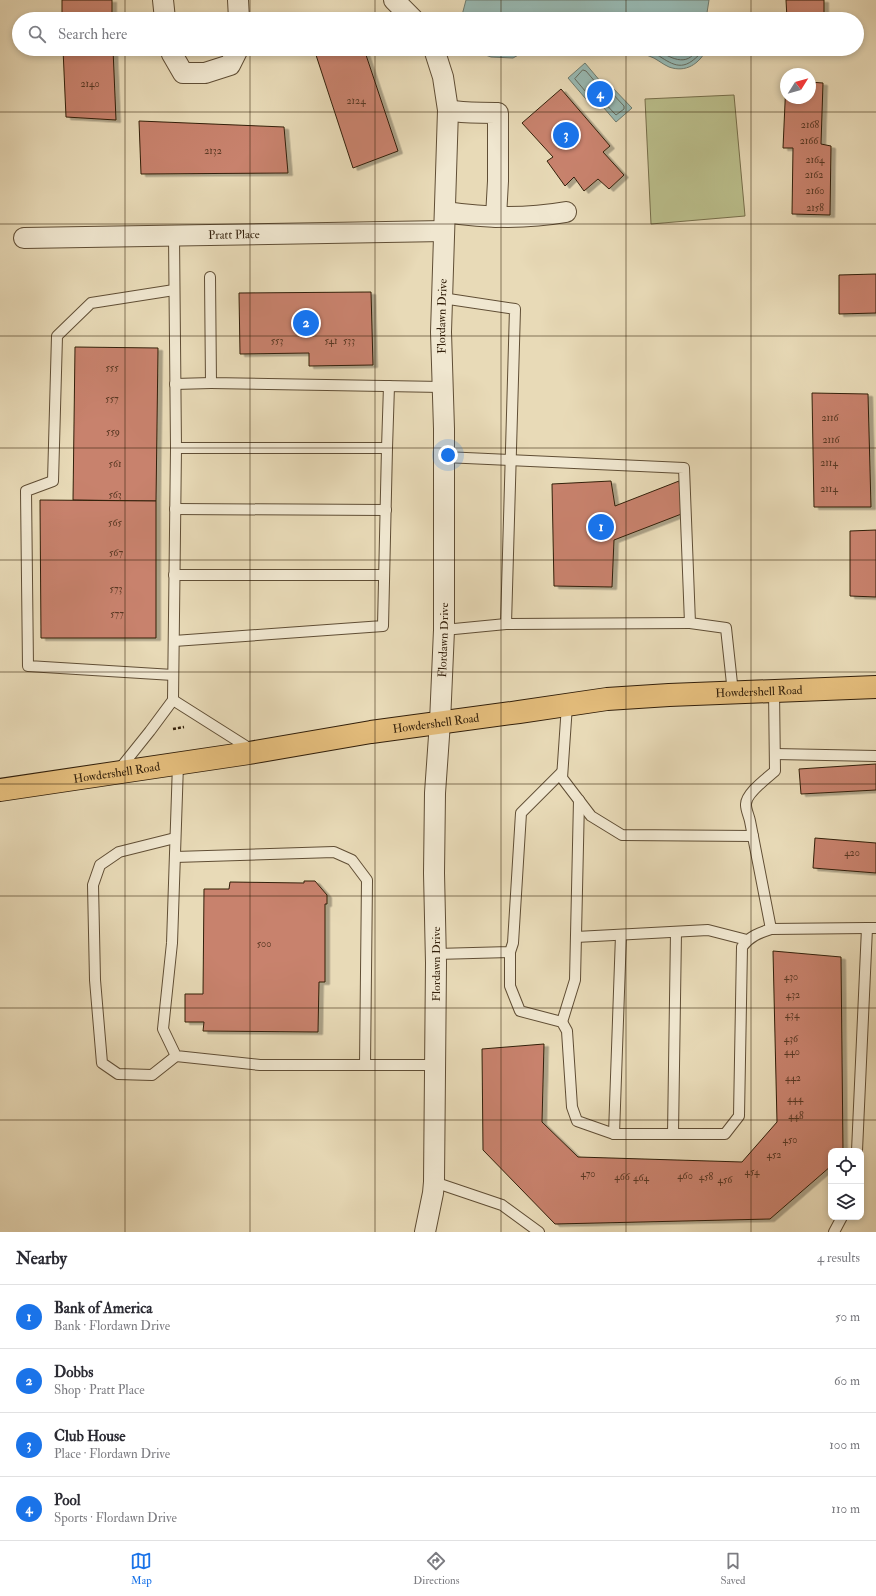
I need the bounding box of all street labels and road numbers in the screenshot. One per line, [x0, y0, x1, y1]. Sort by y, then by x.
street label: Pratt Place [208, 227, 260, 243]
street label: Flordawn Drive [434, 278, 451, 354]
street label: Flordawn Drive [435, 603, 452, 678]
street label: Howdershell Road [715, 683, 803, 701]
street label: Howdershell Road [392, 710, 480, 737]
street label: Howdershell Road [73, 759, 161, 787]
street label: Flordawn Drive [429, 926, 444, 1002]

